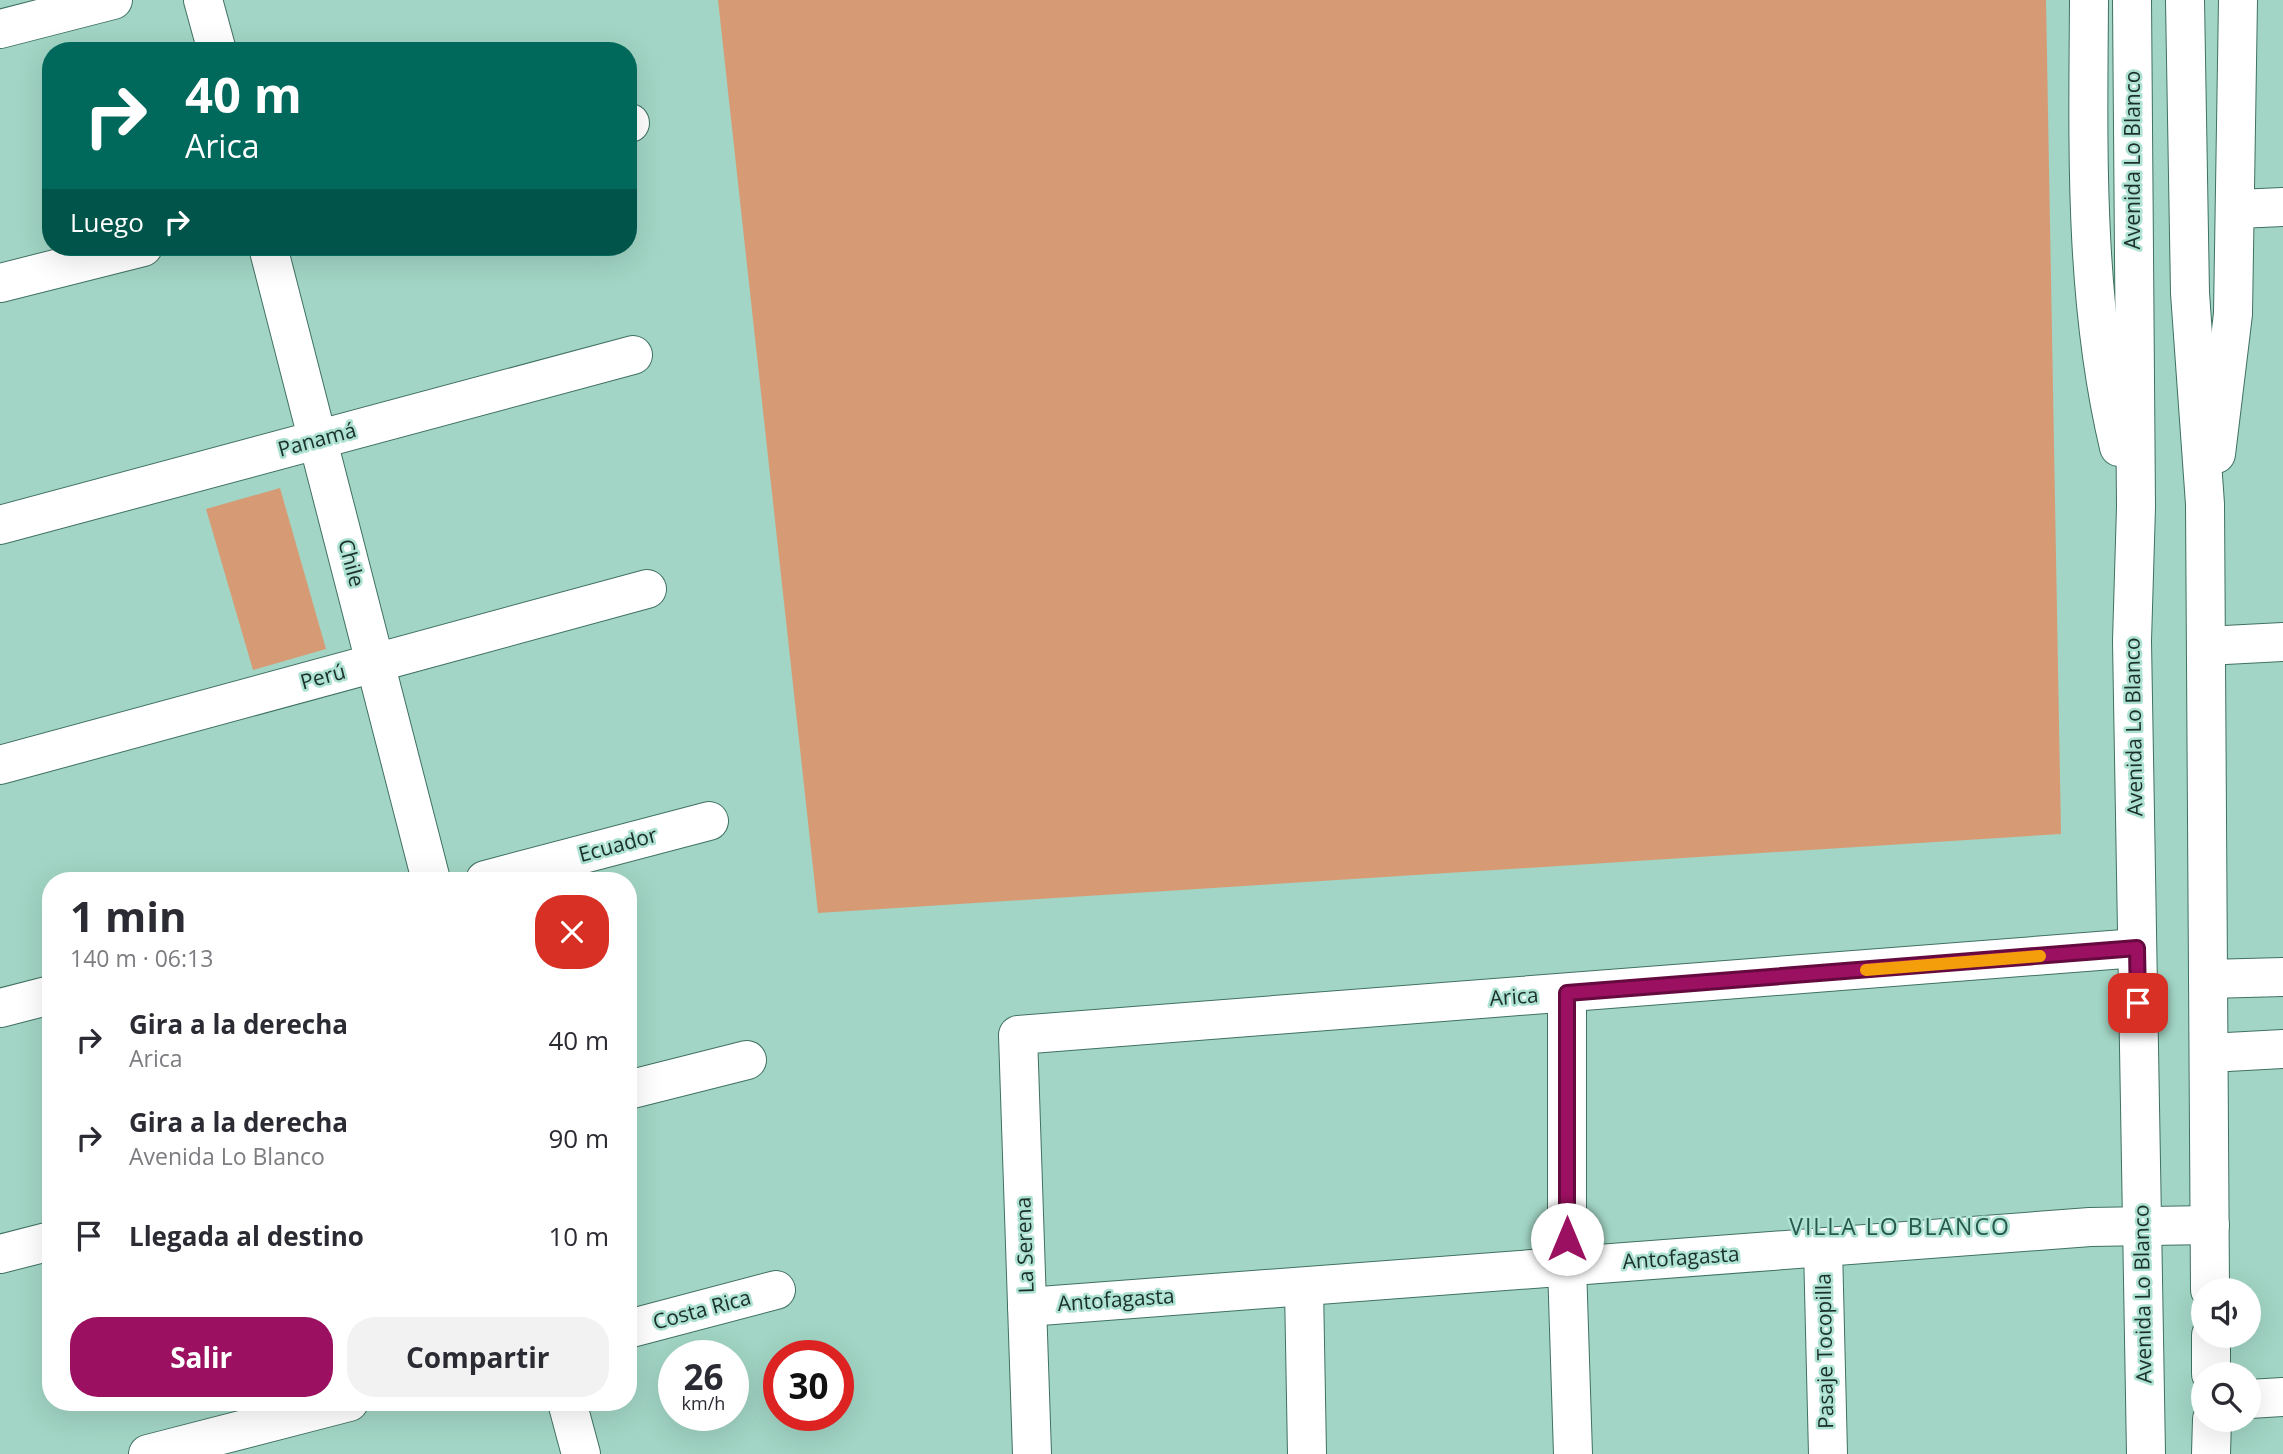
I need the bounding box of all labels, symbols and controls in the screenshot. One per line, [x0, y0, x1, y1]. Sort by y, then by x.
text: 40 m [185, 61, 302, 127]
icon: right [70, 70, 161, 161]
street label: Avenida Lo Blanco [2118, 71, 2146, 249]
text: Arica [185, 124, 260, 167]
icon: right [158, 203, 196, 241]
text: Luego [70, 204, 144, 240]
street label: Panamá [274, 415, 359, 463]
street label: Chile [332, 536, 372, 590]
street label: Avenida Lo Blanco [2117, 637, 2149, 817]
street label: Perú [297, 657, 349, 695]
street label: Ecuador [575, 820, 661, 868]
text: 1 min [70, 887, 187, 944]
button: close [535, 895, 609, 969]
text: 140 m · 06:13 [70, 942, 213, 974]
pin [2108, 973, 2168, 1033]
street label: Arica [1489, 980, 1539, 1012]
icon: arrive [2119, 984, 2157, 1022]
text: Gira a la derecha [129, 1006, 348, 1042]
icon: right [70, 1021, 108, 1059]
text: 40 m [548, 1022, 609, 1058]
text: Arica [129, 1042, 183, 1074]
text: Gira a la derecha [129, 1104, 348, 1140]
icon: right [70, 1119, 108, 1157]
text: 90 m [548, 1120, 609, 1156]
text: Avenida Lo Blanco [129, 1140, 325, 1172]
street label: La Serena [1008, 1196, 1040, 1294]
position arrow [1530, 1202, 1604, 1276]
street label: Avenida Lo Blanco [2126, 1204, 2158, 1384]
district label: VILLA LO BLANCO [1789, 1210, 2011, 1242]
icon: arrive [70, 1217, 108, 1255]
text: Llegada al destino [129, 1218, 364, 1254]
text: 10 m [548, 1218, 609, 1254]
street label: Antofagasta [1621, 1239, 1740, 1275]
street label: Pasaje Tocopilla [1809, 1273, 1839, 1429]
map controls [2191, 1278, 2261, 1432]
button: sound [2191, 1278, 2261, 1348]
street label: Antofagasta [1056, 1281, 1175, 1317]
street label: Costa Rica [650, 1283, 754, 1336]
button: Salir [70, 1317, 333, 1397]
button: Compartir [347, 1317, 609, 1397]
speed limit sign: 30 [763, 1340, 854, 1431]
text: 26 [683, 1353, 724, 1400]
button: search [2191, 1362, 2261, 1432]
text: km/h [682, 1391, 725, 1415]

